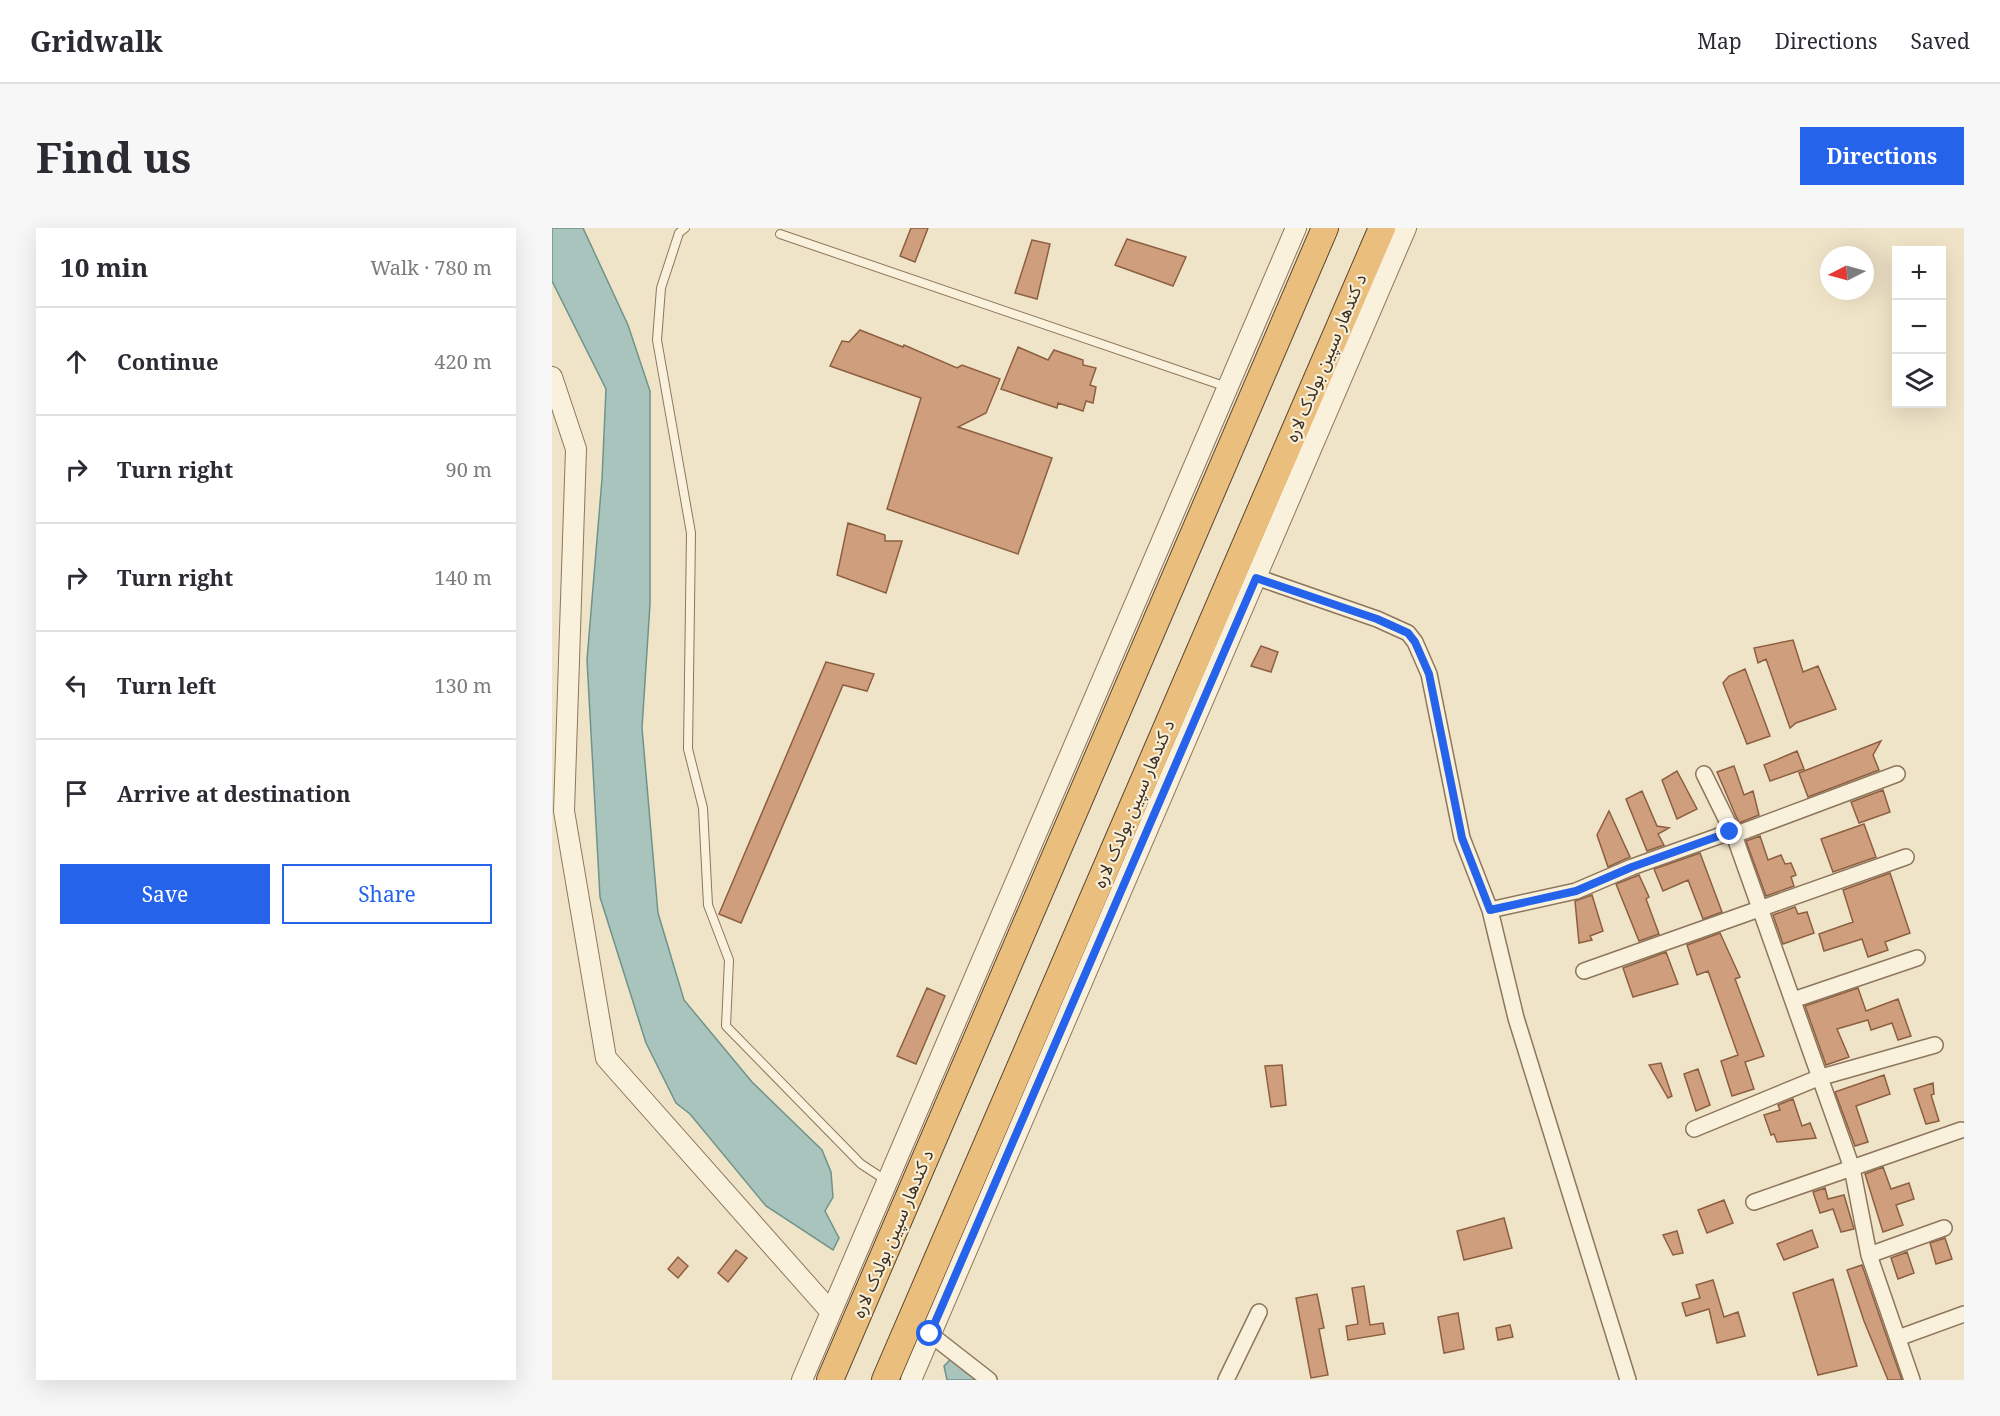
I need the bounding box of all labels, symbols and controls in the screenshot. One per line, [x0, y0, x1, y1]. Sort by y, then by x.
text: Gridwalk [30, 22, 163, 60]
text: Map [1697, 27, 1742, 55]
text: Directions [1775, 27, 1877, 55]
text: Saved [1910, 27, 1970, 55]
button: Directions [1800, 127, 1964, 185]
text: Find us [36, 128, 191, 185]
north arrow [1820, 246, 1874, 300]
map controls [1892, 246, 1946, 408]
button: + [1892, 246, 1946, 300]
text: 10 min [60, 249, 148, 285]
text: Walk · 780 m [370, 254, 492, 281]
street label: د کندهار سپین بولدک لاره [1279, 270, 1371, 445]
button: − [1892, 300, 1946, 354]
icon: ahead [60, 345, 93, 378]
text: Continue [117, 346, 219, 376]
text: 420 m [434, 348, 492, 375]
button: layers [1892, 354, 1946, 408]
icon: right [60, 453, 93, 486]
text: Turn right [117, 454, 233, 484]
text: 90 m [446, 456, 492, 483]
icon: right [60, 561, 93, 594]
text: Turn right [117, 562, 233, 592]
text: 140 m [434, 564, 492, 591]
icon: left [60, 669, 93, 702]
text: Turn left [117, 670, 216, 700]
text: 130 m [434, 672, 492, 699]
street label: د کندهار سپین بولدک لاره [1087, 716, 1179, 891]
icon: arrive [60, 777, 93, 810]
text: Arrive at destination [117, 778, 351, 808]
route end [1716, 818, 1742, 844]
button: Save [60, 864, 270, 924]
button: Share [282, 864, 492, 924]
street label: د کندهار سپین بولدک لاره [846, 1146, 938, 1321]
route start [916, 1320, 942, 1346]

